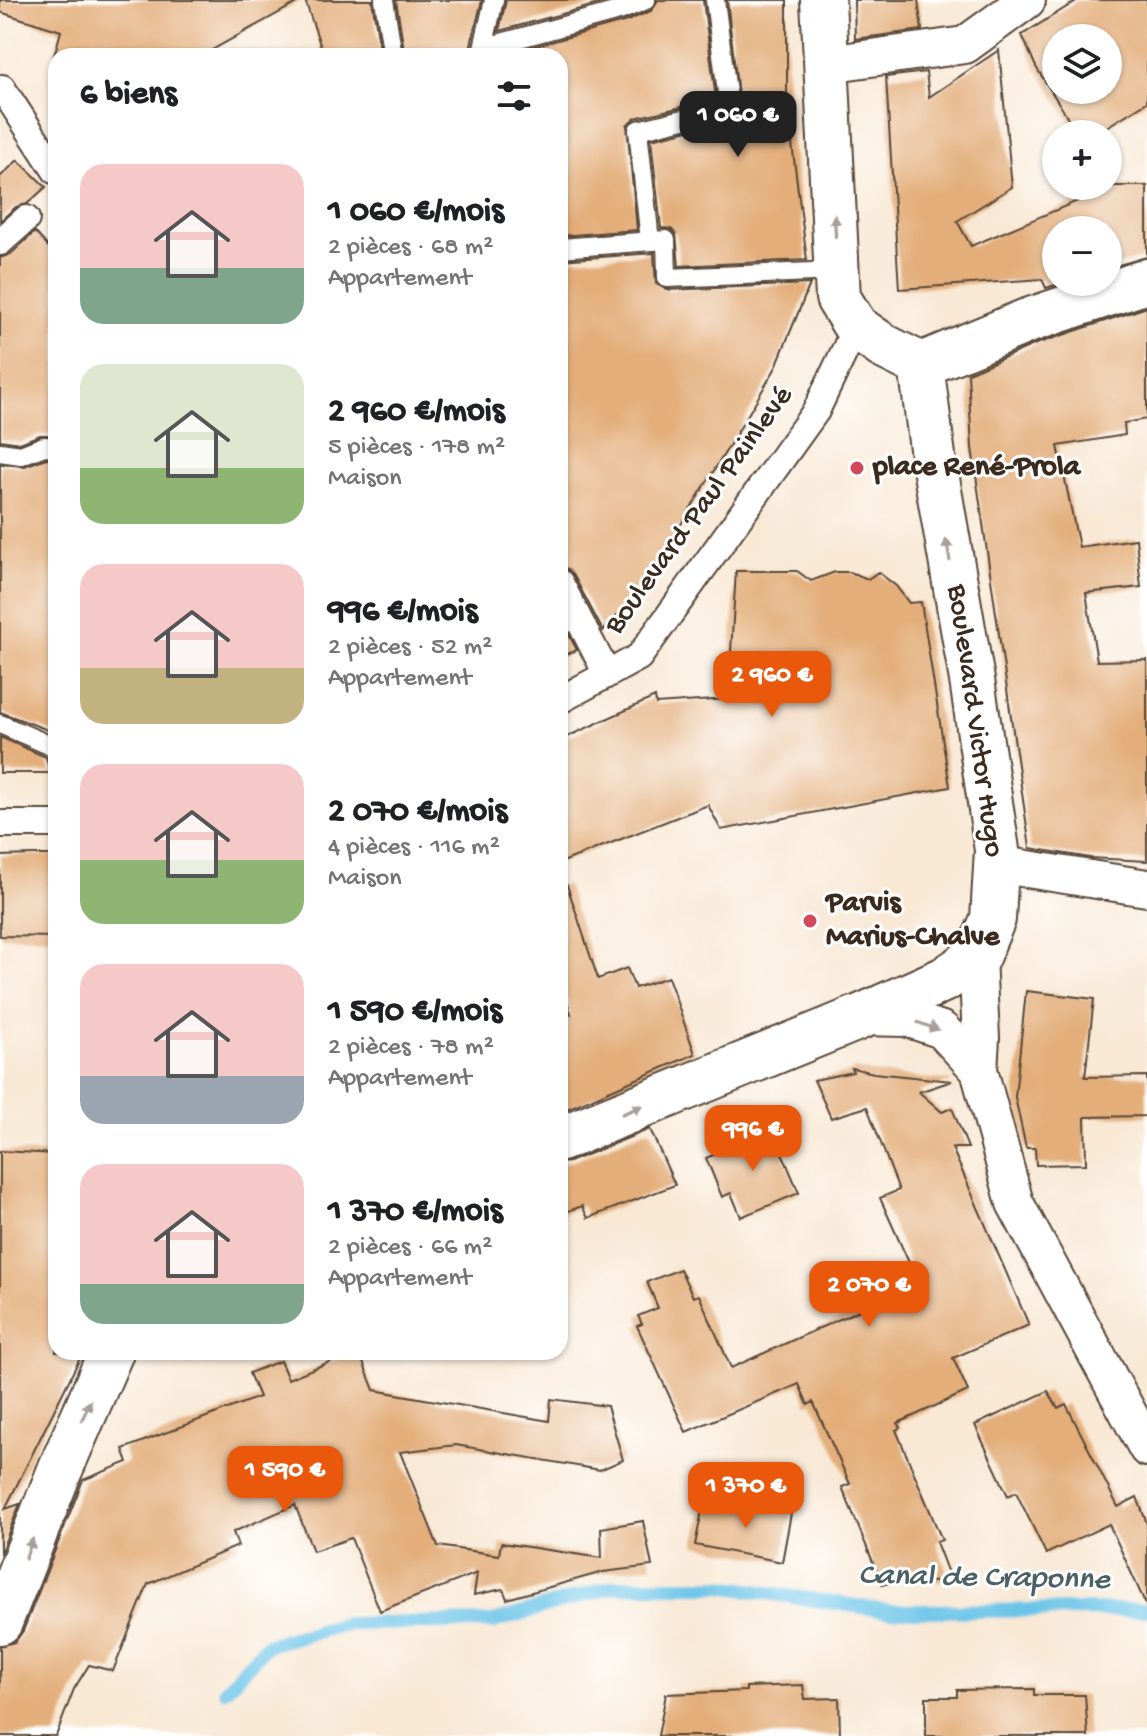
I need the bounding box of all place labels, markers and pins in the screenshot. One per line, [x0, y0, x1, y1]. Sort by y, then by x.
pin: 1 060 € [664, 91, 812, 159]
place label: place René-Prola [872, 451, 1082, 486]
marker: place René-Prola [848, 459, 866, 477]
pin: 2 960 € [698, 651, 846, 719]
place label: Parvis Marius-Chalve [824, 887, 1001, 956]
marker: Parvis Marius-Chalve [801, 912, 819, 930]
pin: 996 € [697, 1105, 809, 1173]
pin: 2 070 € [795, 1261, 943, 1329]
pin: 1 590 € [211, 1446, 359, 1514]
pin: 1 370 € [672, 1462, 820, 1530]

